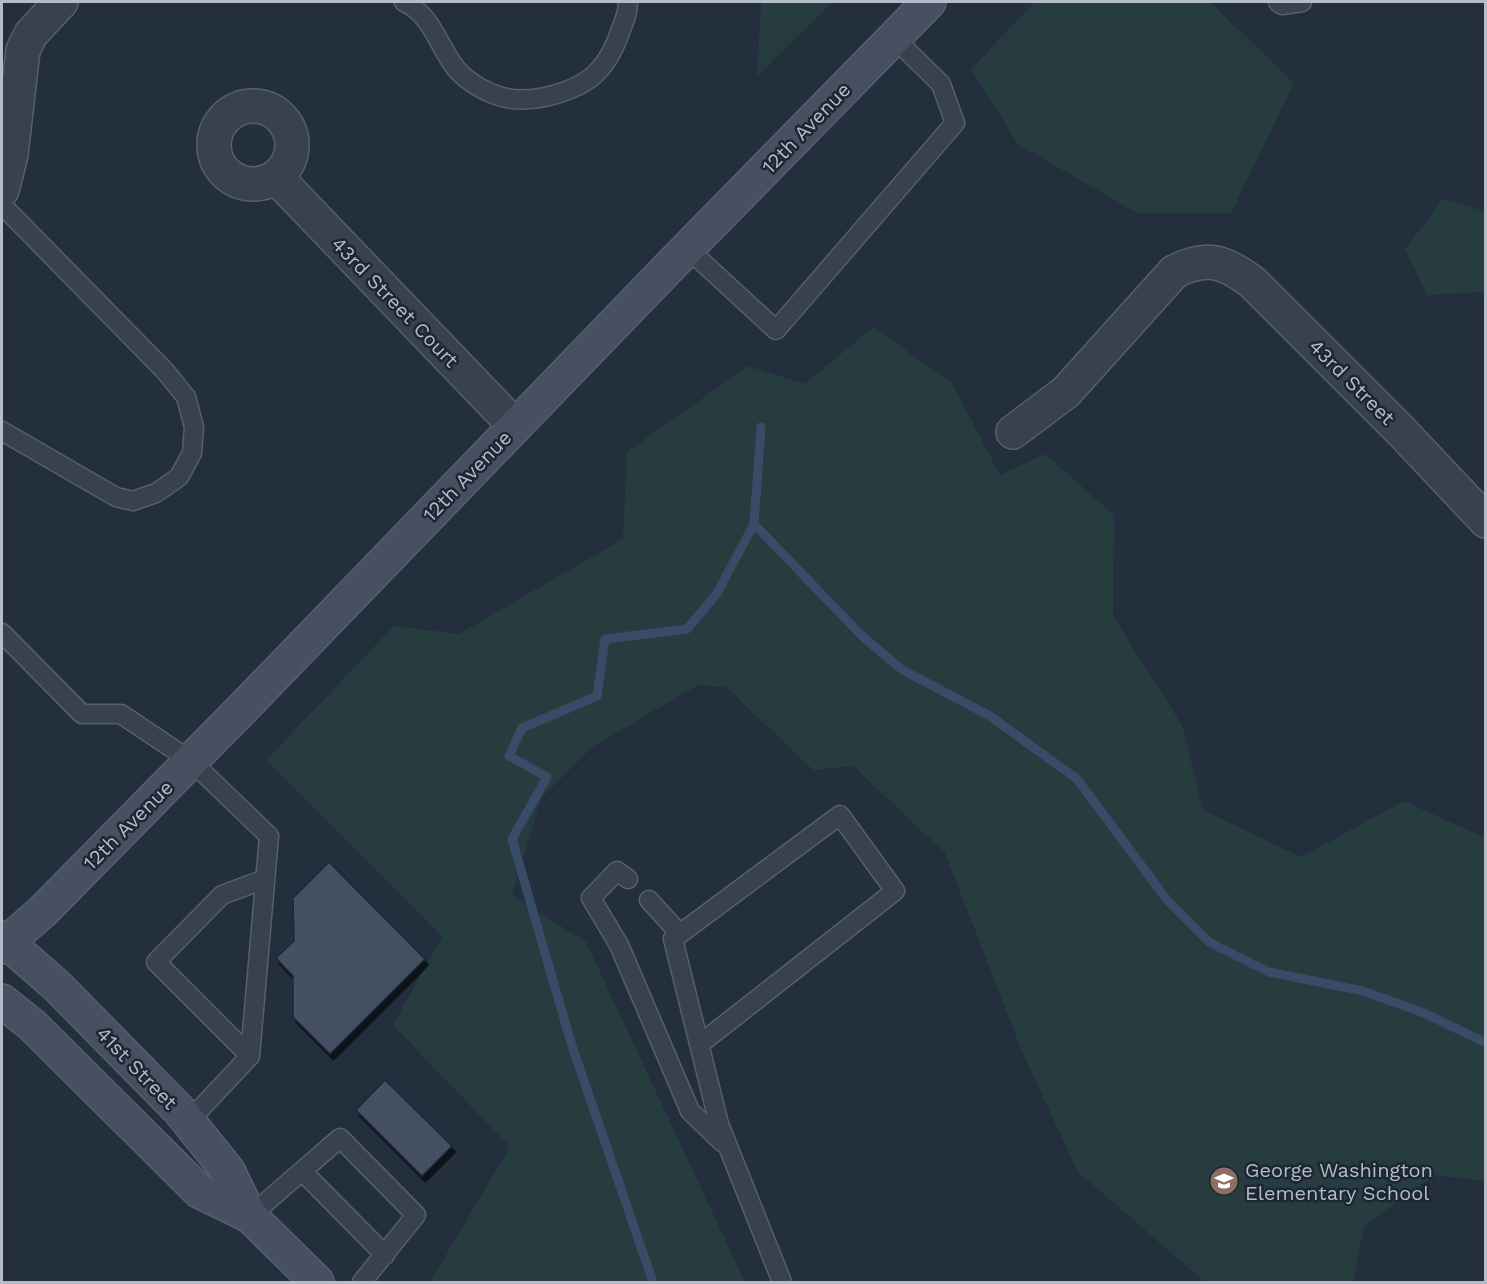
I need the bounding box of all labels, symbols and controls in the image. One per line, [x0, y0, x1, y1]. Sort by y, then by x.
street label: 12th Avenue [757, 78, 855, 178]
street label: 43rd Street Court [327, 232, 464, 373]
street label: 43rd Street [1304, 334, 1400, 430]
street label: 12th Avenue [418, 426, 516, 526]
street label: 12th Avenue [78, 775, 178, 875]
street label: 41st Street [92, 1022, 183, 1115]
place label: George Washington Elementary School [1245, 1158, 1433, 1205]
school or university icon: George Washington Elementary School [1208, 1165, 1240, 1197]

